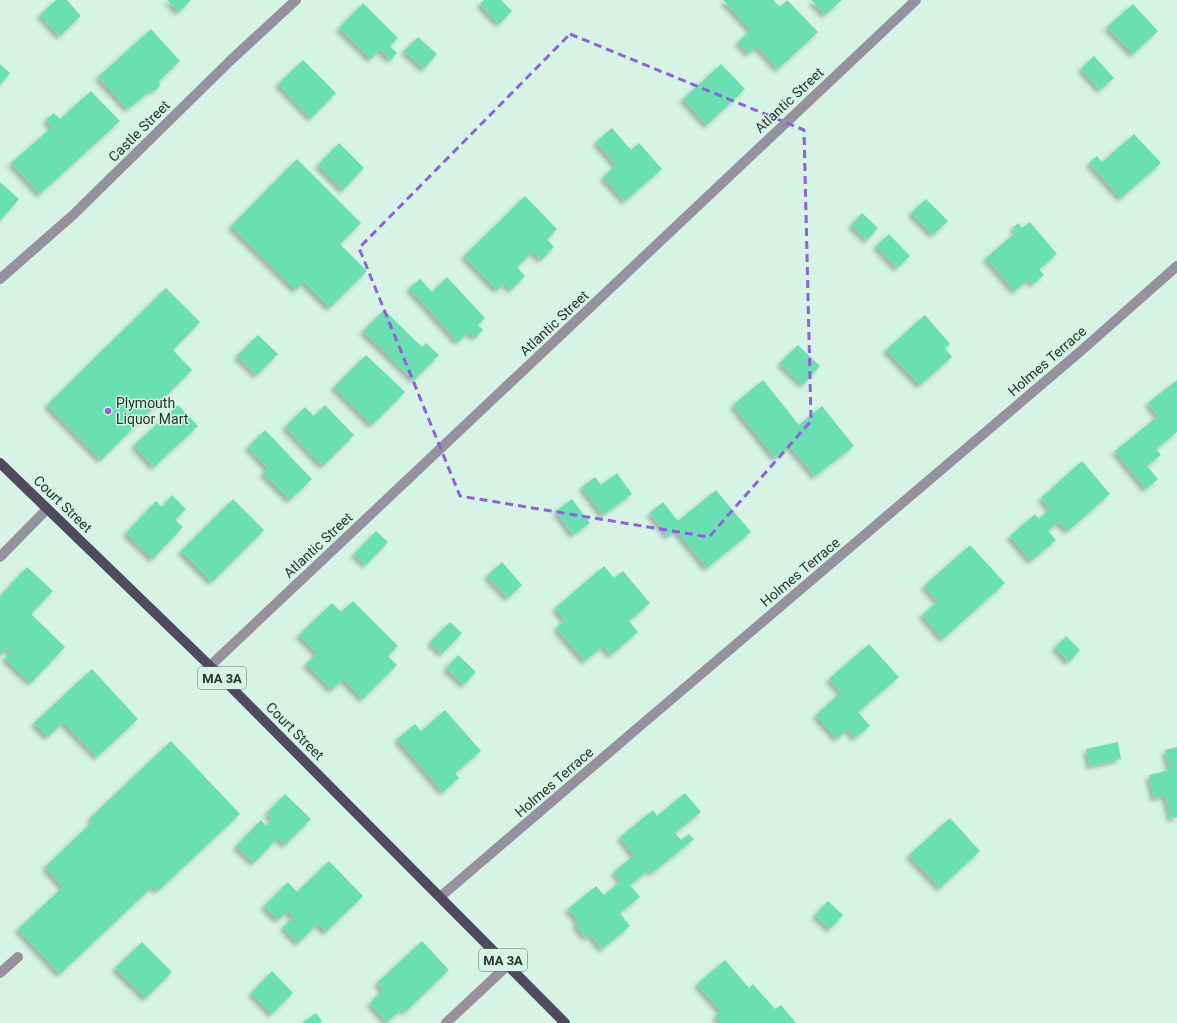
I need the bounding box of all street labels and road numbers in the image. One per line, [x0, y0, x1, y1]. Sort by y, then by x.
street label: Atlantic Street [751, 64, 827, 136]
street label: Castle Street [105, 97, 173, 165]
street label: Atlantic Street [516, 287, 592, 359]
street label: Holmes Terrace [1005, 323, 1089, 399]
street label: Court Street [31, 472, 96, 536]
street label: Atlantic Street [280, 509, 356, 581]
street label: Holmes Terrace [757, 534, 843, 610]
road number: MA 3A [198, 667, 246, 689]
street label: Court Street [263, 699, 327, 763]
street label: Holmes Terrace [512, 744, 596, 820]
road number: MA 3A [479, 949, 527, 971]

